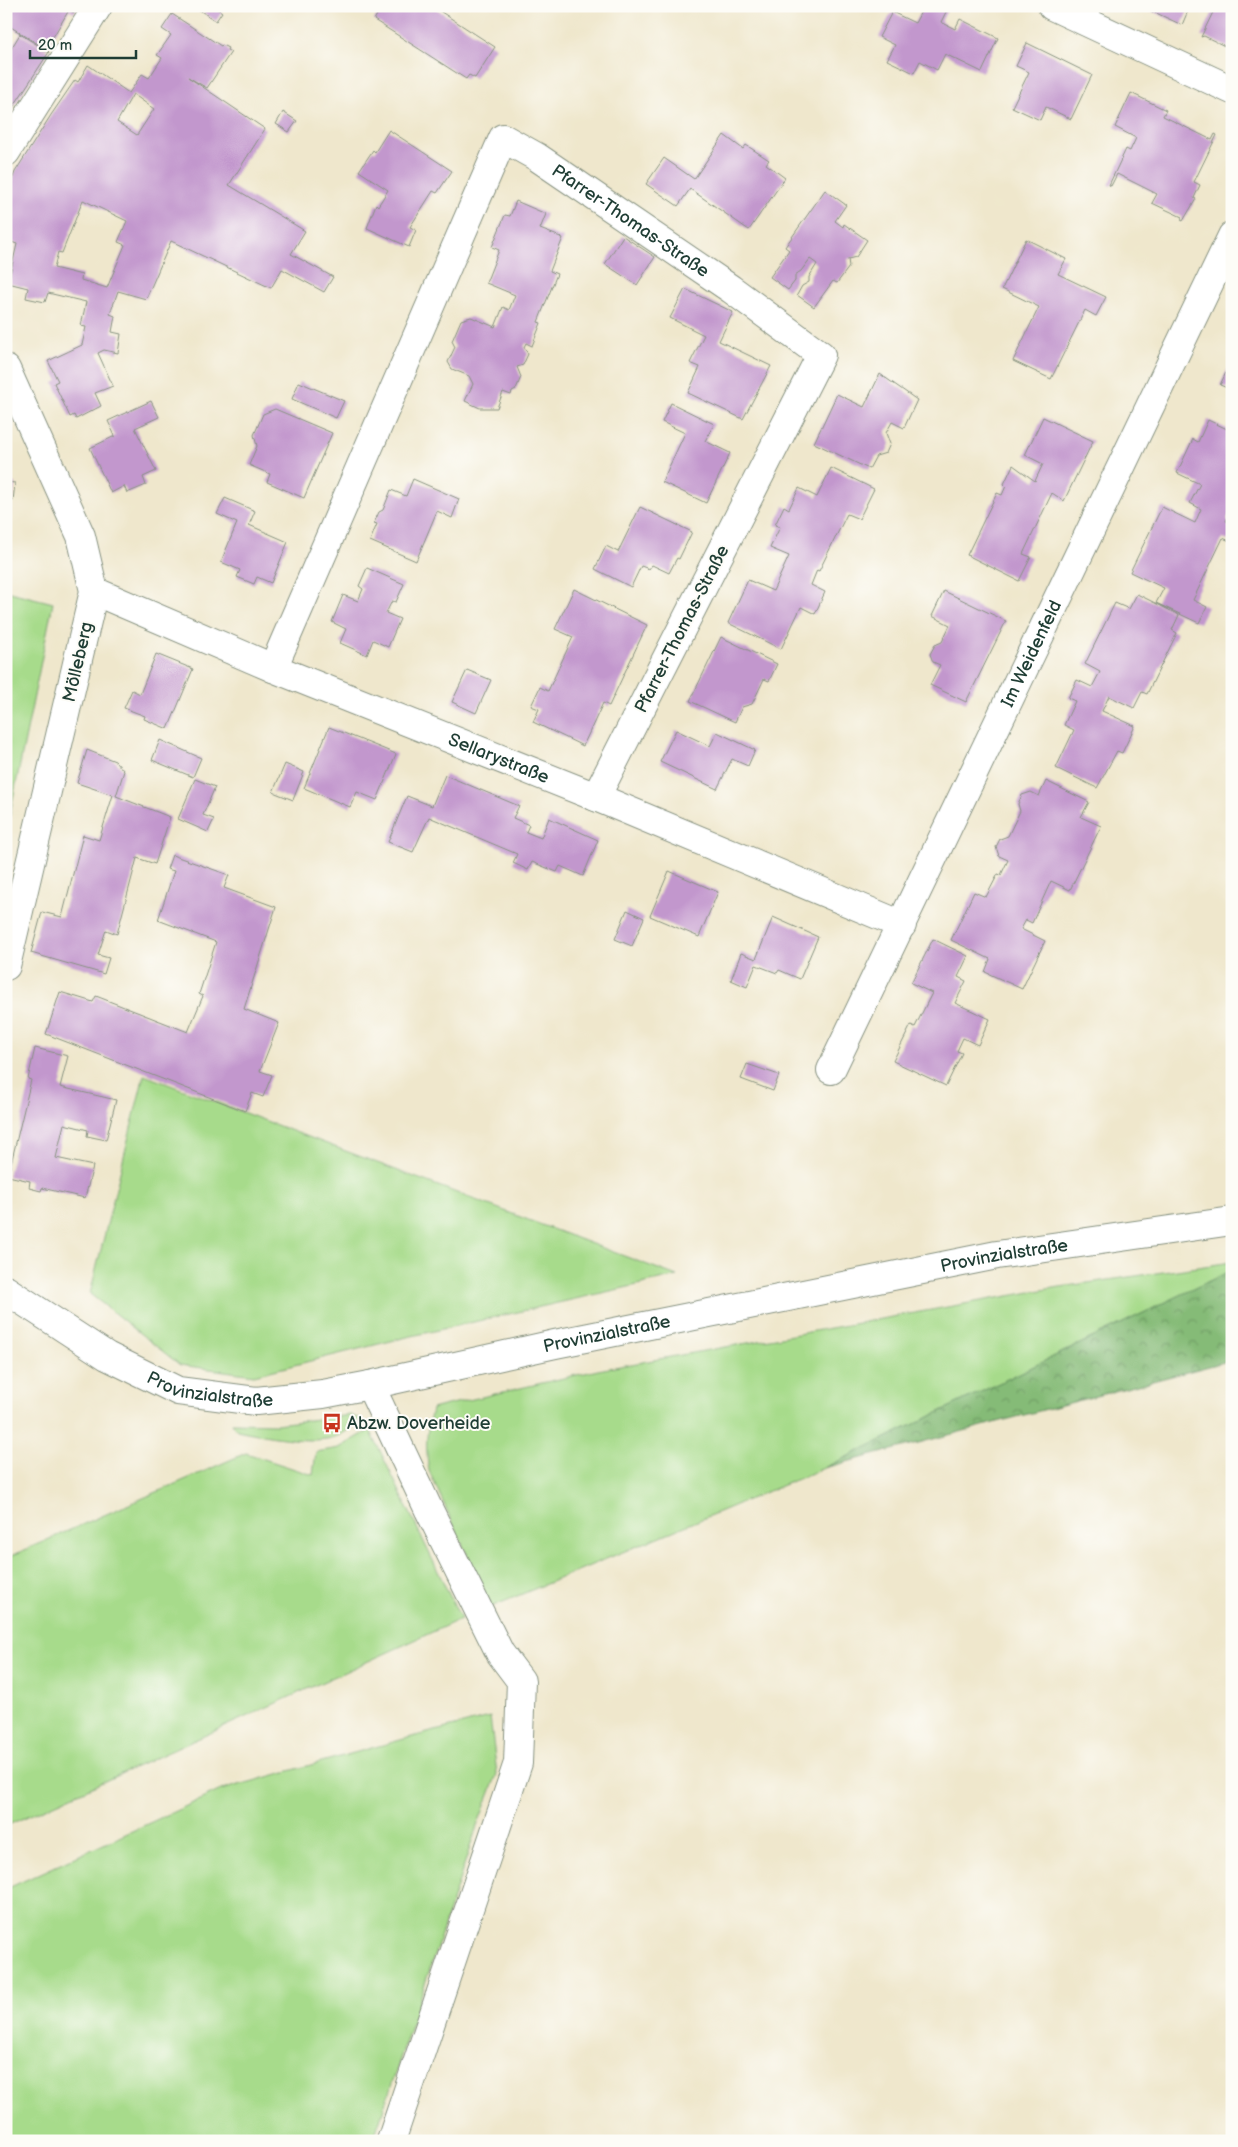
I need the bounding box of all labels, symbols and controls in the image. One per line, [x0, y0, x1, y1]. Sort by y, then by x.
scale bar [30, 28, 136, 60]
text: 20 m [38, 36, 72, 55]
street label: Pfarrer-Thomas-Straße [548, 160, 714, 282]
street label: Pfarrer-Thomas-Straße [631, 541, 734, 716]
street label: Im Weidenfeld [997, 597, 1066, 710]
street label: Mölleberg [59, 620, 97, 704]
street label: Sellarystraße [445, 729, 552, 788]
street label: Provinzialstraße [938, 1234, 1070, 1277]
street label: Provinzialstraße [541, 1310, 673, 1357]
street label: Provinzialstraße [143, 1367, 274, 1412]
bus stop icon: Abzw. Doverheide [321, 1412, 343, 1434]
place label: Abzw. Doverheide [347, 1413, 491, 1434]

